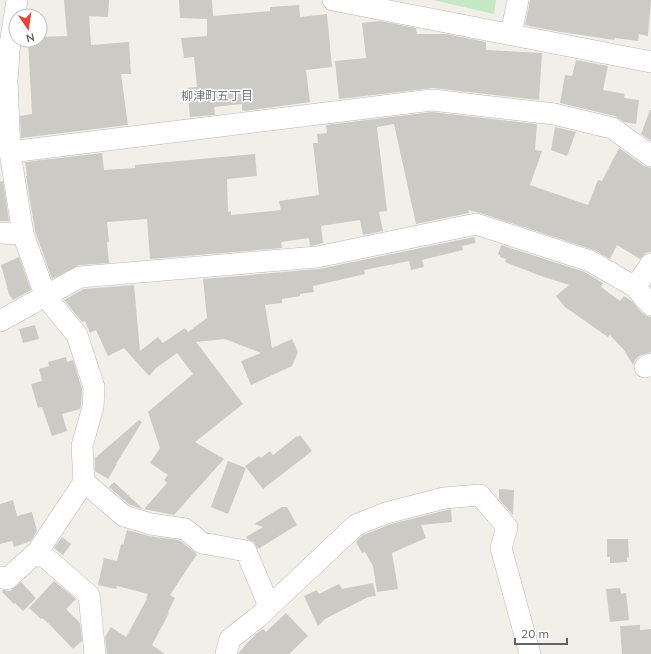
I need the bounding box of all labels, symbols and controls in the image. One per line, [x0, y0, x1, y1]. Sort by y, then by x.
north arrow [8, 8, 48, 48]
text: N [25, 30, 36, 45]
district label: 柳津町五丁目 [181, 88, 253, 103]
scale bar [515, 620, 567, 646]
text: 20 m [521, 626, 549, 641]

